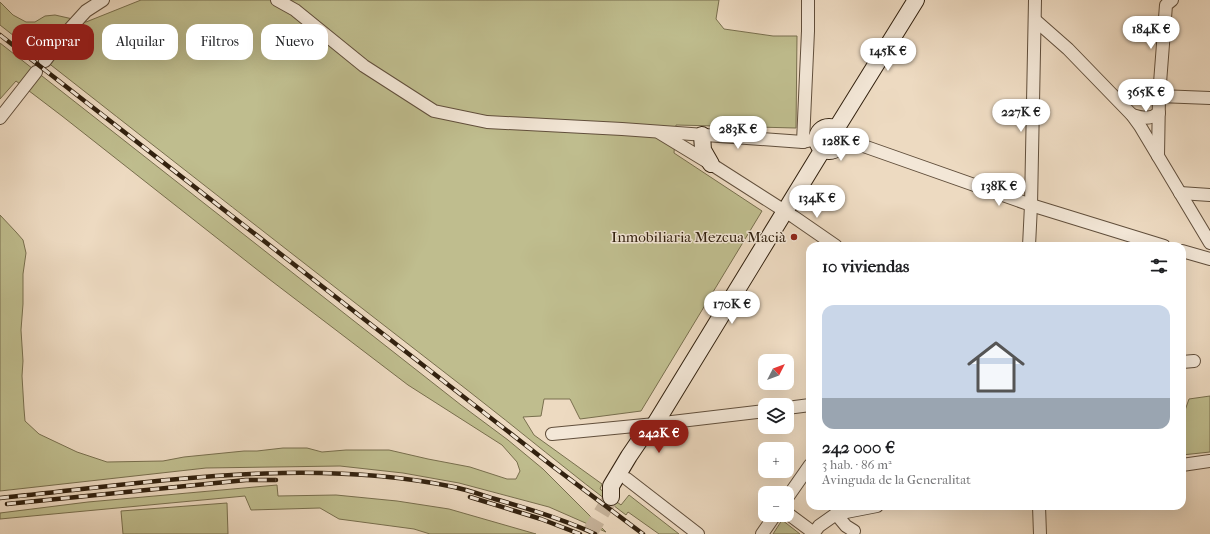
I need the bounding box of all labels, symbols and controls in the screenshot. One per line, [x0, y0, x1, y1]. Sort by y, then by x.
pin: 184K € [1118, 16, 1184, 50]
text: 184K € [1132, 21, 1170, 36]
chip: Comprar [12, 24, 94, 60]
chip: Alquilar [102, 24, 178, 60]
chip: Filtros [186, 24, 253, 60]
chip: Nuevo [261, 24, 328, 60]
pin: 145K € [855, 38, 921, 72]
text: 145K € [869, 43, 907, 58]
pin: 365K € [1113, 79, 1179, 113]
text: 365K € [1127, 84, 1165, 99]
pin: 227K € [988, 99, 1054, 133]
text: 227K € [1001, 104, 1041, 119]
pin: 283K € [705, 116, 771, 150]
text: 283K € [719, 121, 757, 136]
pin: 128K € [808, 128, 874, 162]
text: 128K € [822, 133, 860, 148]
pin: 138K € [966, 173, 1032, 207]
text: 138K € [981, 178, 1017, 193]
pin: 134K € [784, 185, 850, 219]
text: 134K € [798, 190, 836, 205]
place label: Inmobiliaria Mezcua Macià [611, 228, 787, 246]
marker: Inmobiliaria Mezcua Macià [789, 232, 799, 242]
icon: filters [1148, 255, 1170, 277]
text: 10 viviendas [822, 256, 909, 276]
pin: 170K € [699, 291, 765, 325]
text: 170K € [713, 296, 751, 311]
icon: home [960, 331, 1032, 403]
north arrow [758, 354, 794, 390]
map controls [758, 354, 794, 522]
button: layers [758, 398, 794, 434]
pin: 242K € [626, 420, 692, 454]
text: 242K € [638, 425, 680, 440]
text: 242 000 € [822, 437, 895, 457]
button: + [758, 442, 794, 478]
text: 3 hab. · 86 m² [822, 457, 892, 472]
text: Avinguda de la Generalitat [822, 472, 971, 487]
button: − [758, 486, 794, 522]

